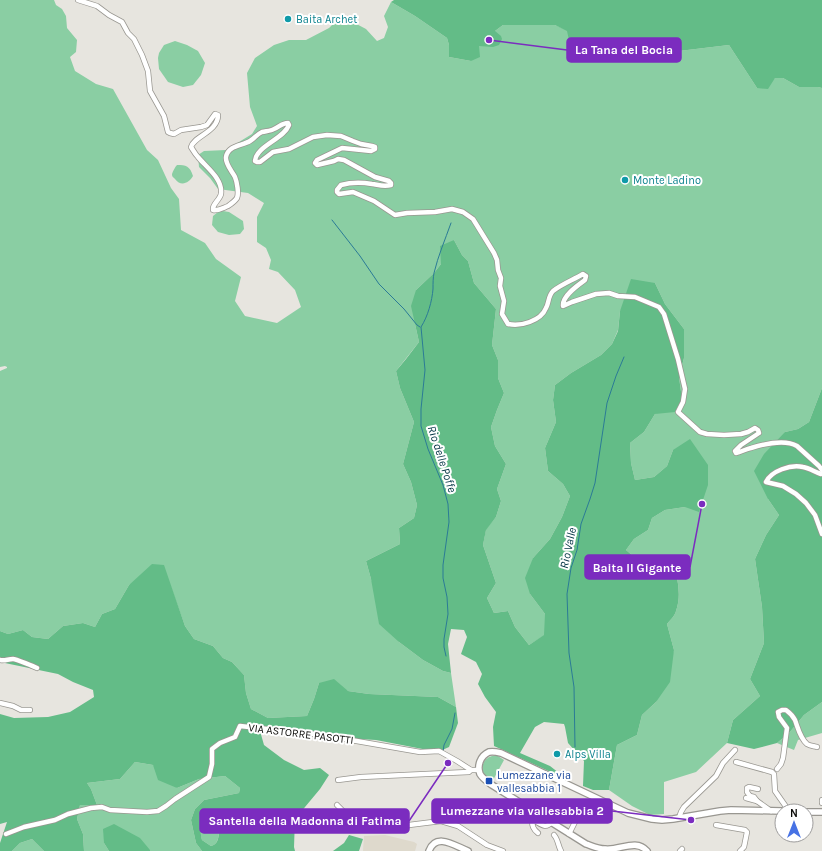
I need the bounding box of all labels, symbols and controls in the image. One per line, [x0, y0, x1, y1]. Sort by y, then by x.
place label: Baita Archet [296, 13, 357, 26]
marker: Baita Archet [283, 14, 293, 24]
callout: La Tana del Bocia [567, 38, 681, 62]
text: La Tana del Bocia [575, 43, 673, 57]
place label: Monte Ladino [633, 174, 701, 187]
marker: Monte Ladino [620, 175, 630, 185]
water label: Rio delle Poffe [425, 424, 460, 495]
water label: Rio Valle [557, 526, 579, 570]
callout: Baita Il Gigante [585, 555, 690, 579]
text: Baita Il Gigante [593, 561, 681, 575]
street label: VIA ASTORRE PASOTTI [248, 721, 354, 747]
place label: Alps Villa [565, 748, 611, 761]
marker: Alps Villa [552, 749, 562, 759]
place label: Lumezzane via vallesabbia 1 [497, 769, 571, 795]
marker: Lumezzane via vallesabbia 1 [484, 776, 494, 786]
callout: Lumezzane via vallesabbia 2 [432, 799, 612, 823]
north arrow [774, 803, 814, 843]
text: Lumezzane via vallesabbia 2 [440, 804, 604, 818]
text: N [790, 807, 798, 820]
callout: Santella della Madonna di Fatima [200, 809, 409, 833]
text: Santella della Madonna di Fatima [208, 814, 402, 828]

